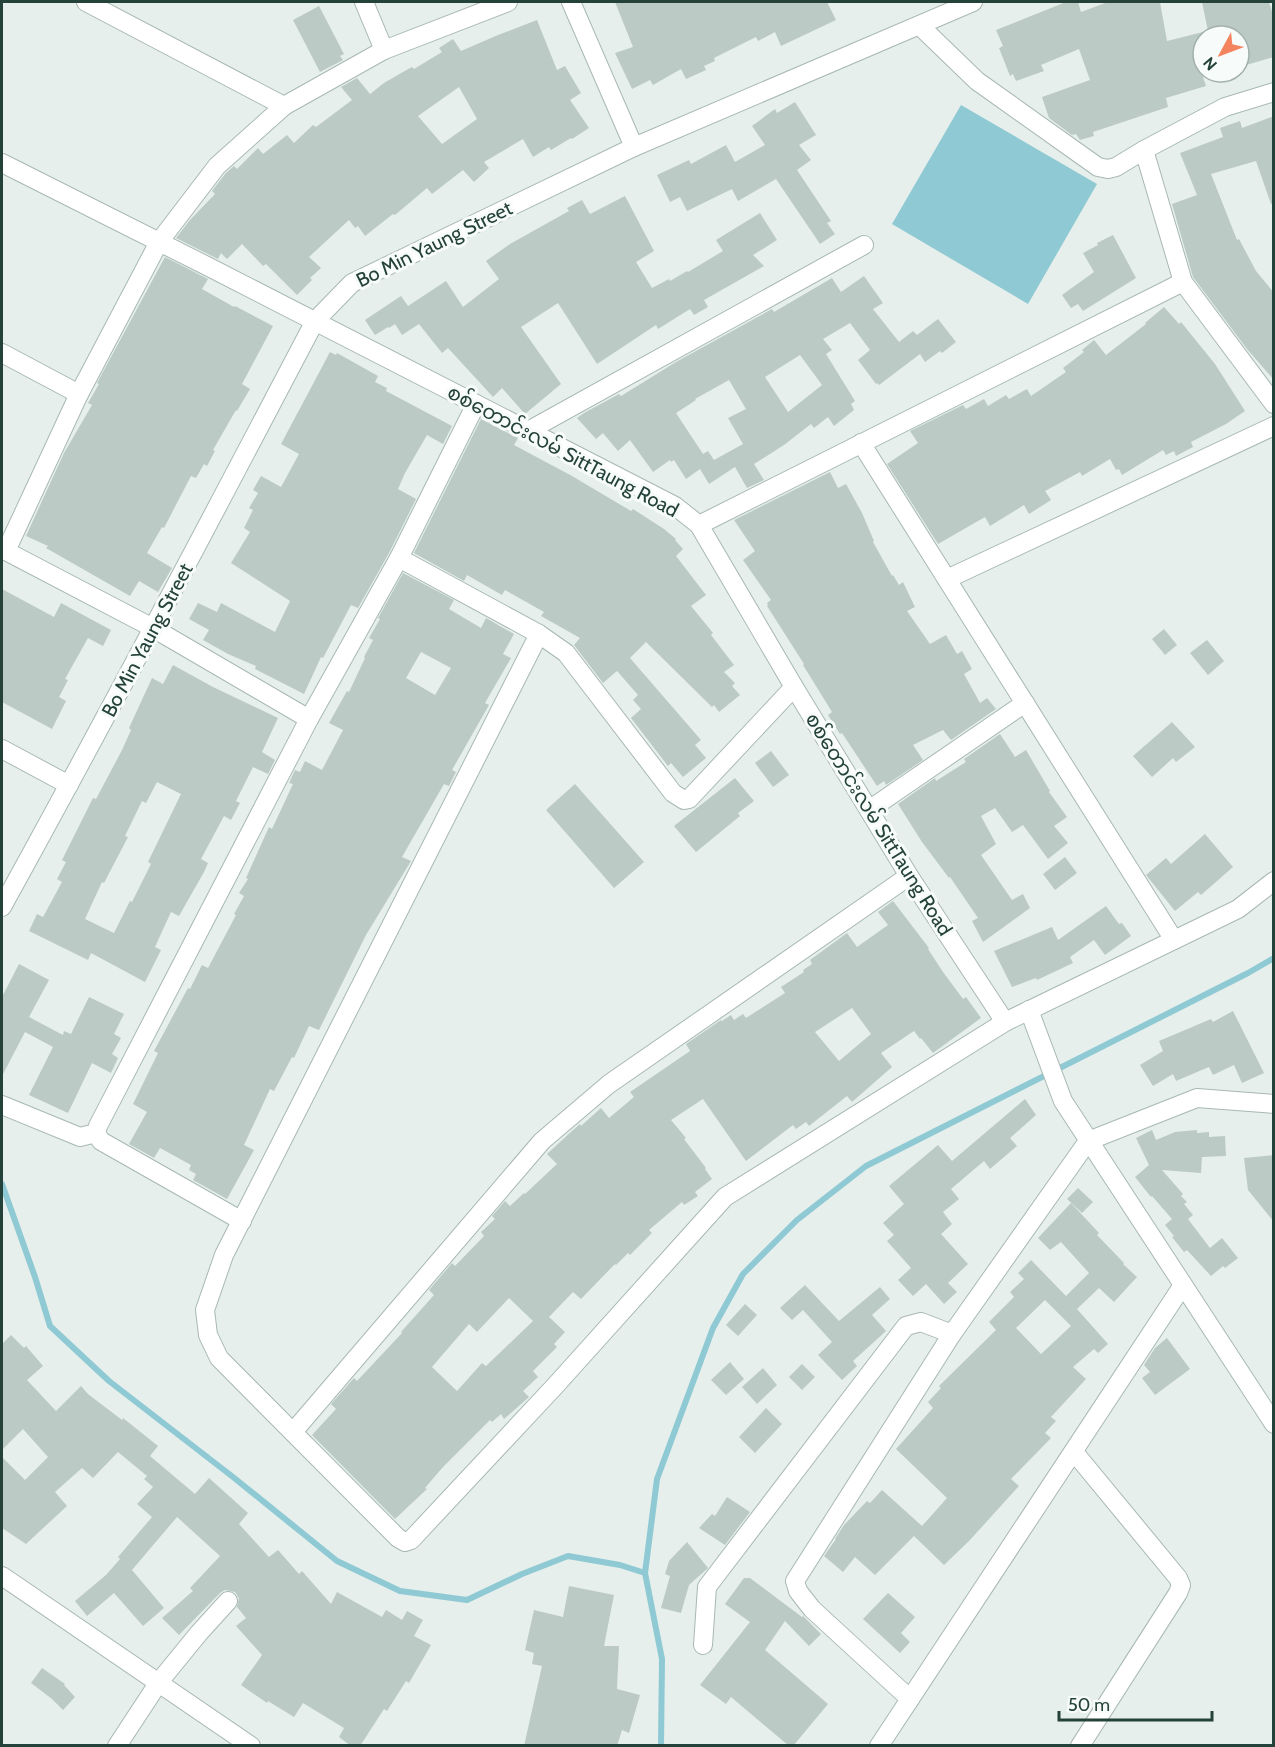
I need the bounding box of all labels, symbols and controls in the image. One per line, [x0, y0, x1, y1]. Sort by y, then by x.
north arrow [1191, 24, 1251, 84]
text: N [1199, 53, 1221, 74]
street label: Bo Min Yaung Street [352, 196, 516, 292]
street label: စစ်တောင်းလမ် SittTaung Road [443, 378, 684, 522]
street label: Bo Min Yaung Street [96, 559, 198, 721]
street label: စစ်တောင်းလမ် SittTaung Road [800, 707, 959, 940]
scale bar [1059, 1684, 1212, 1722]
text: 50 m [1068, 1694, 1110, 1716]

